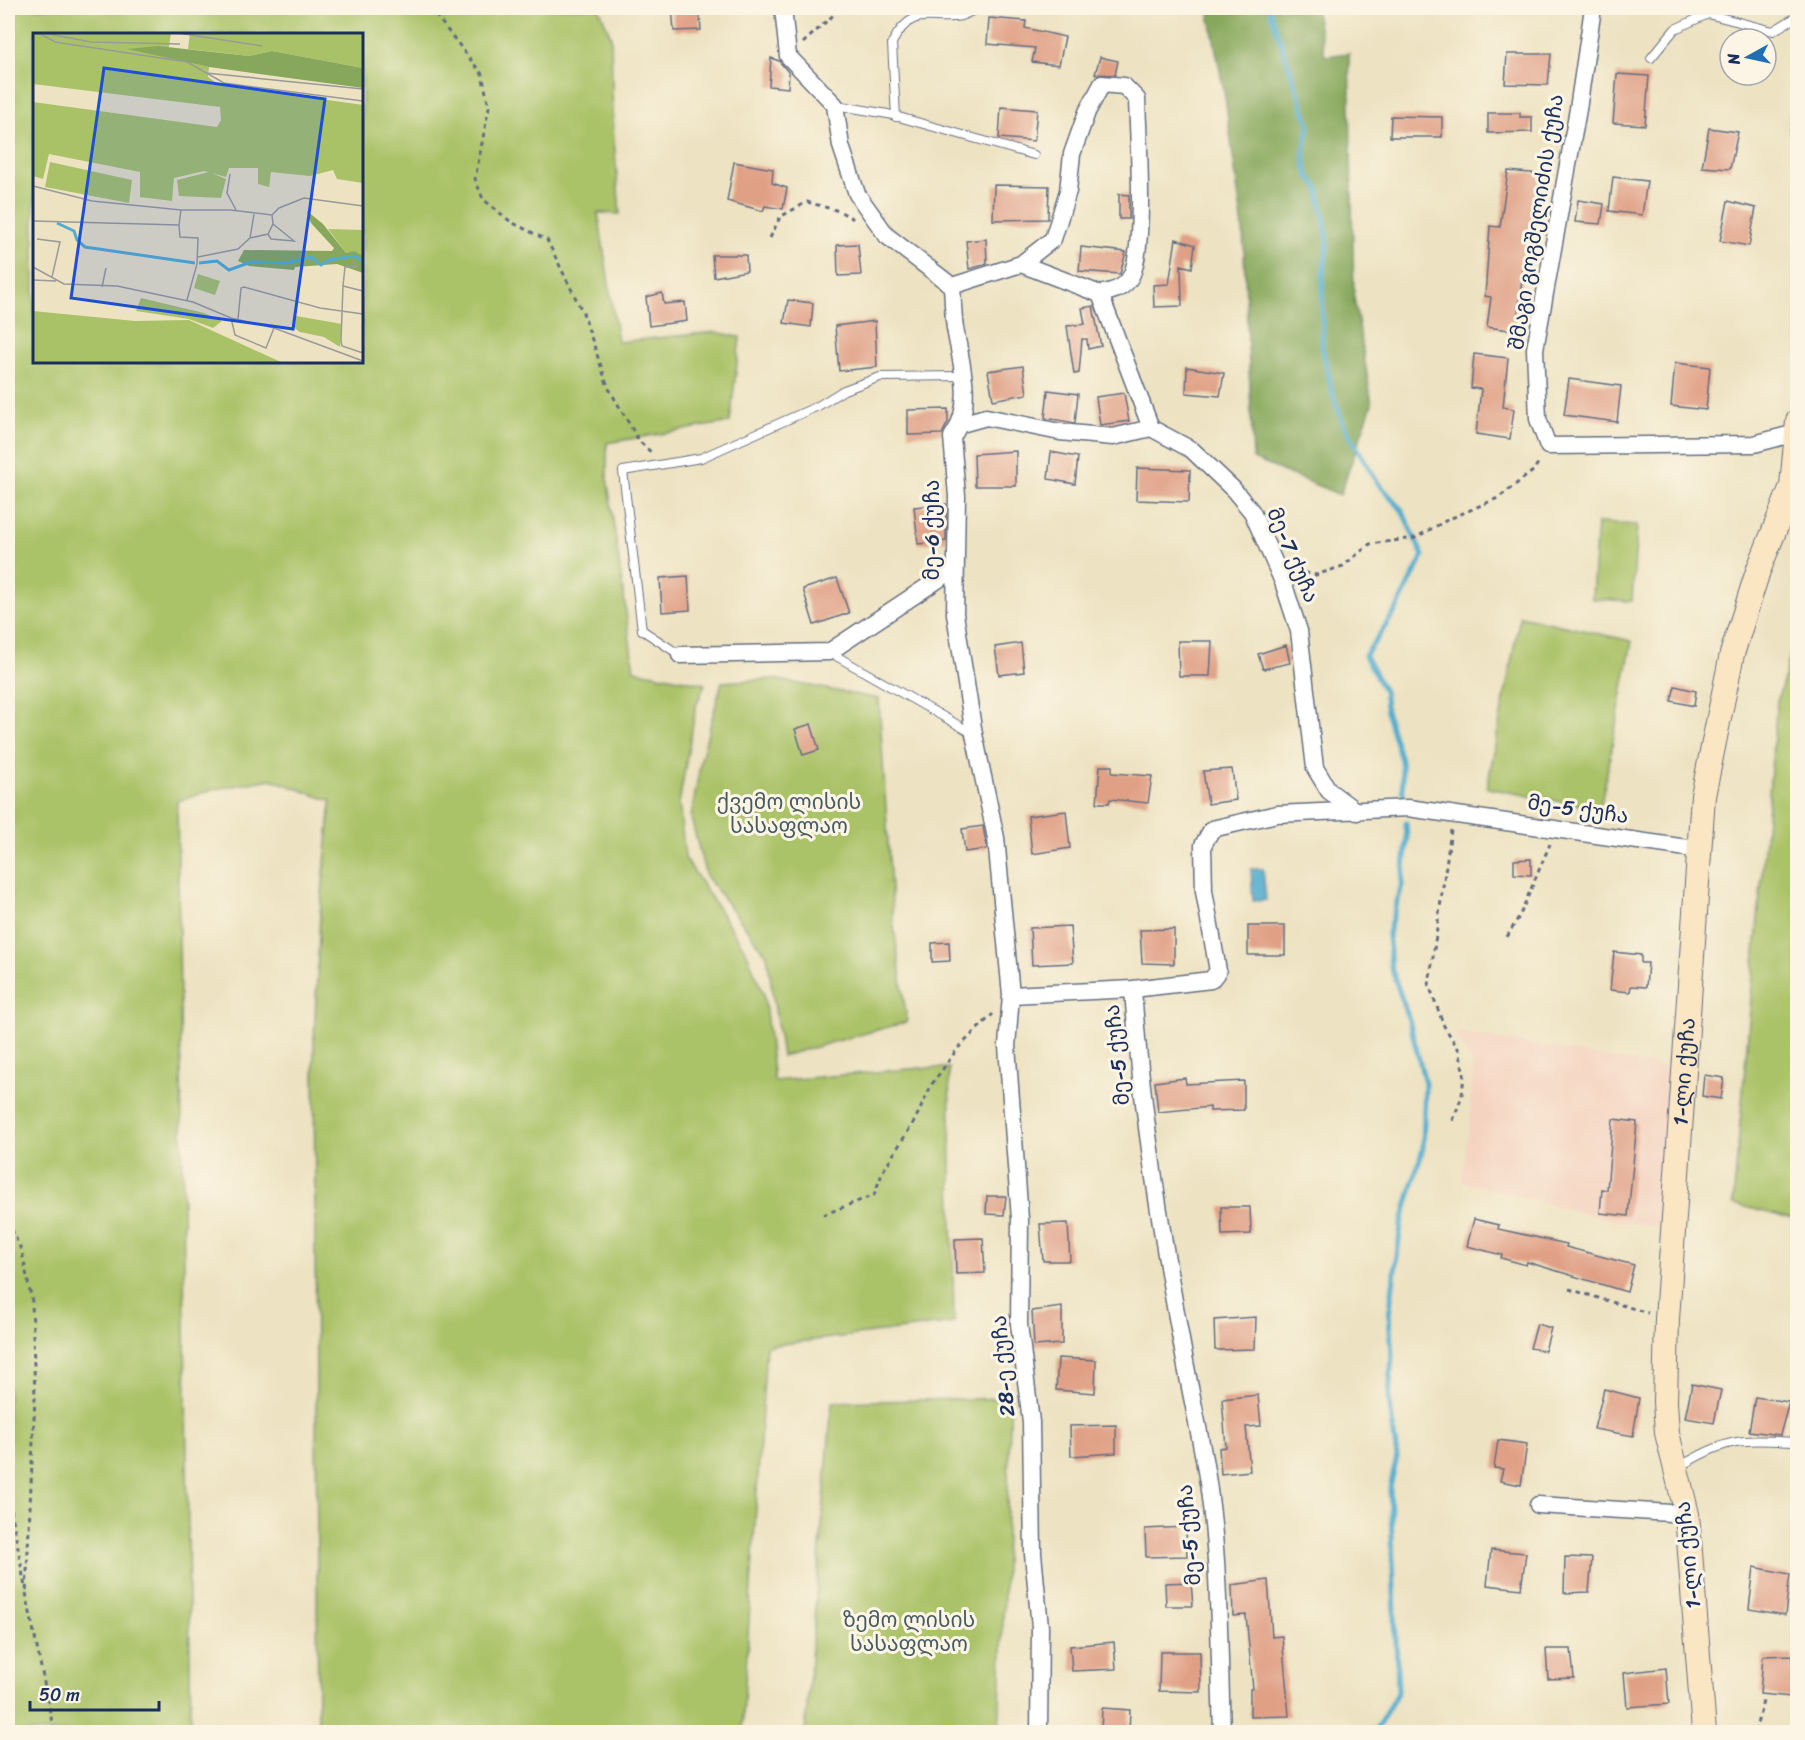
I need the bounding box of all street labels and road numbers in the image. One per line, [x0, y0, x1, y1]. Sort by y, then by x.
street label: შმაგი გოგშელიძის ქუჩა [1497, 91, 1575, 353]
street label: მე-6 ქუჩა [913, 480, 951, 580]
street label: მე-7 ქუჩა [1256, 501, 1330, 609]
street label: მე-5 ქუჩა [1525, 783, 1631, 835]
street label: მე-5 ქუჩა [1093, 1002, 1141, 1108]
street label: 1-ლი ქუჩა [1661, 1016, 1707, 1127]
street label: 28-ე ქუჩა [980, 1314, 1026, 1418]
street label: მე-5 ქუჩა [1166, 1483, 1212, 1587]
street label: 1-ლი ქუჩა [1663, 1499, 1713, 1611]

